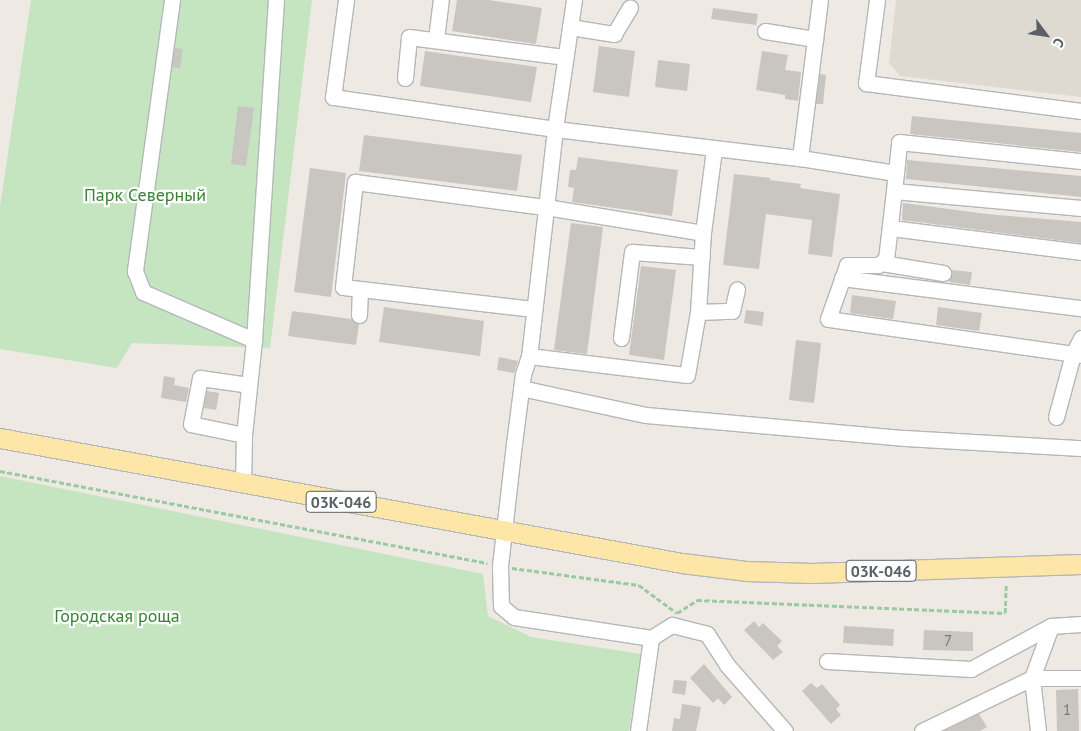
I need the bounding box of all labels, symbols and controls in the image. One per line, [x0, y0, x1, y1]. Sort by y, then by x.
north arrow [1021, 10, 1071, 60]
text: С [1049, 35, 1069, 51]
park label: Парк Северный [84, 184, 206, 206]
road number: 03К-046 [305, 488, 377, 516]
road number: 03К-046 [845, 558, 917, 584]
park label: Городская роща [54, 605, 180, 627]
house number: 7 [944, 632, 952, 650]
house number: 1 [1063, 701, 1071, 719]

